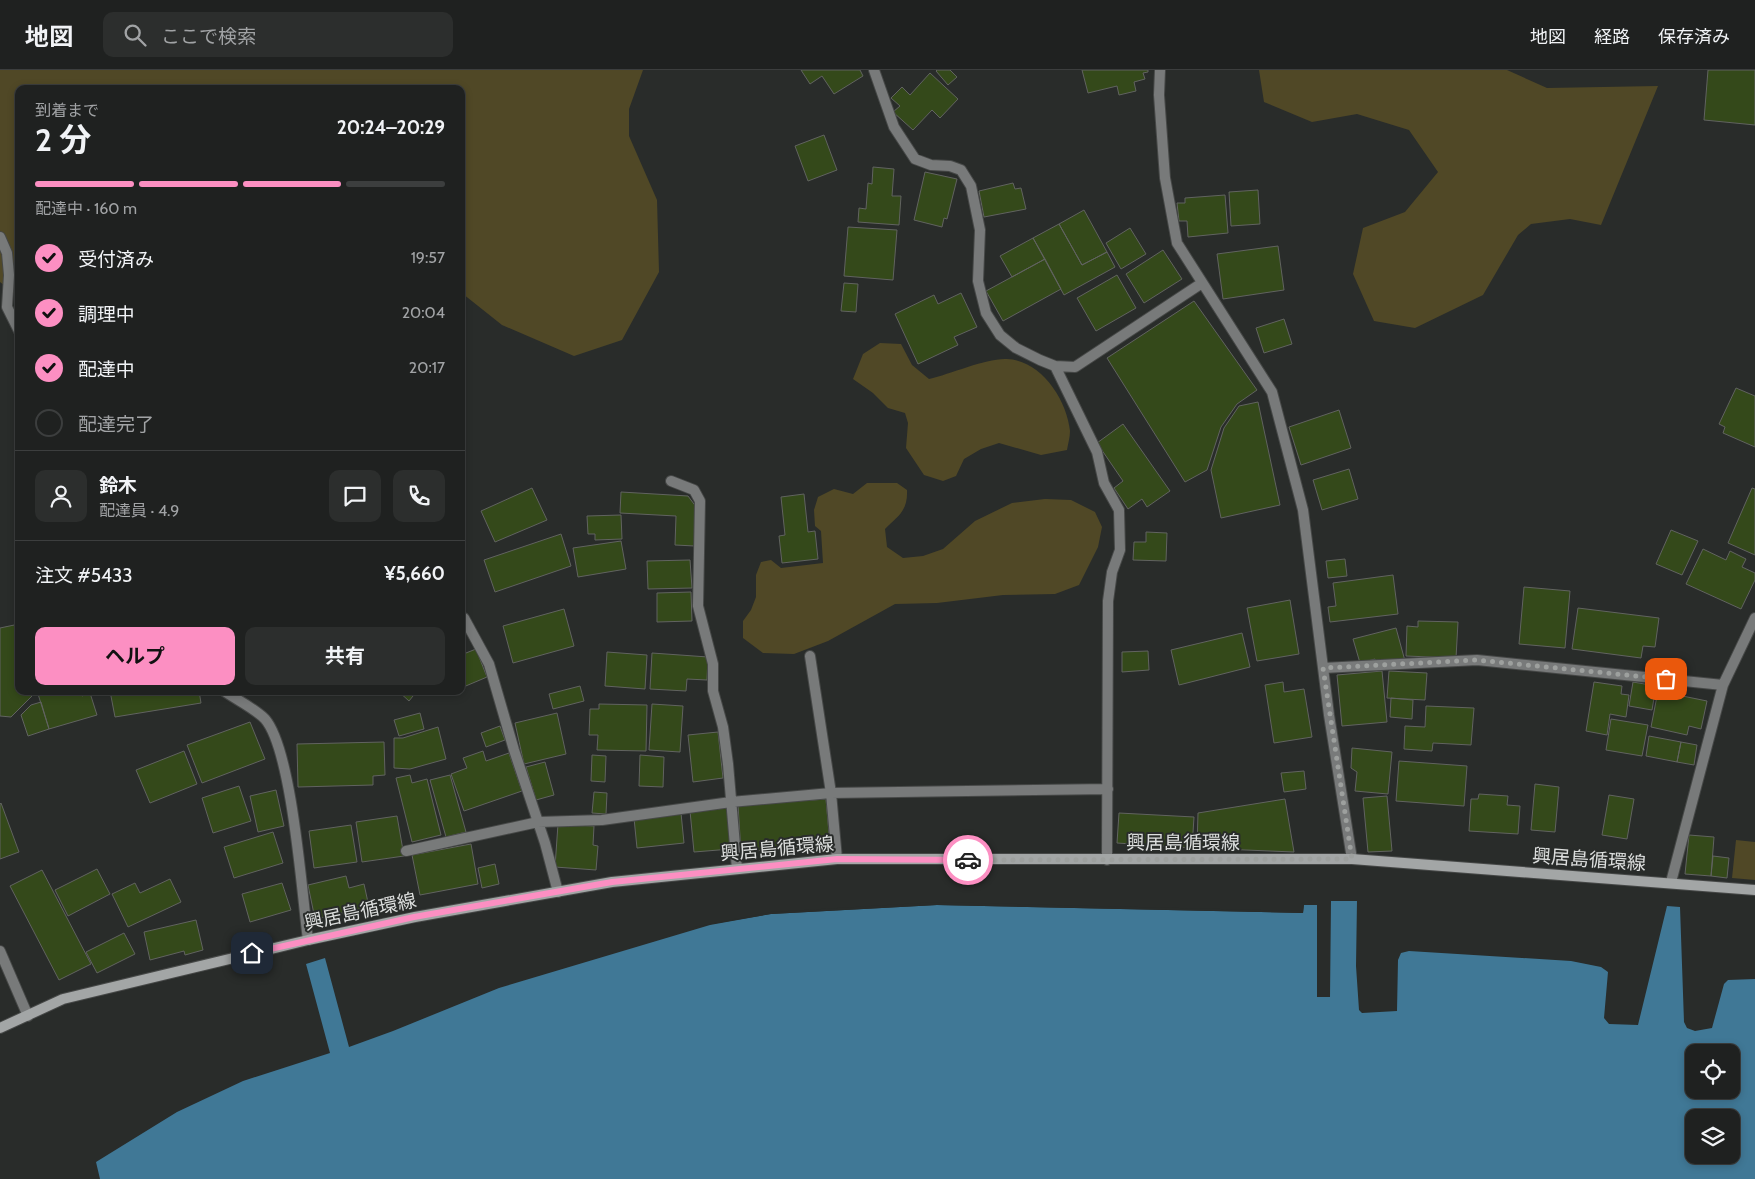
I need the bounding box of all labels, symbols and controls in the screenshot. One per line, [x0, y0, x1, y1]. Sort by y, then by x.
search box [103, 12, 453, 57]
icon: search [121, 21, 149, 49]
text: 地図 [25, 22, 73, 51]
text: ここで検索 [161, 25, 256, 48]
text: 地図 [1530, 26, 1566, 48]
text: 経路 [1594, 26, 1630, 48]
text: 保存済み [1658, 26, 1730, 48]
text: 到着まで [35, 101, 99, 120]
text: 20:24–20:29 [337, 116, 445, 139]
text: 2 分 [35, 120, 91, 159]
text: 配達中 · 160 m [35, 199, 137, 218]
icon: check [35, 244, 63, 272]
text: 受付済み [78, 248, 154, 271]
text: 19:57 [411, 248, 445, 267]
icon: check [35, 299, 63, 327]
text: 調理中 [78, 303, 135, 326]
text: 20:04 [402, 303, 445, 322]
icon: check [35, 354, 63, 382]
text: 配達中 [78, 358, 135, 381]
text: 20:17 [409, 358, 445, 377]
text: 配達完了 [78, 413, 154, 436]
button: person [35, 470, 87, 522]
button: chat [329, 470, 381, 522]
button: phone [393, 470, 445, 522]
text: 鈴木 [99, 474, 137, 497]
text: 配達員 · 4.9 [99, 501, 179, 520]
text: ¥5,660 [384, 562, 445, 585]
text: 注文 #5433 [35, 564, 132, 587]
button: ヘルプ [35, 627, 235, 685]
button: 共有 [245, 627, 445, 685]
pin [1645, 658, 1687, 700]
icon: bag [1652, 665, 1680, 693]
street label: 興居島循環線 [1126, 831, 1240, 854]
street label: 興居島循環線 [719, 832, 835, 865]
courier [943, 835, 993, 885]
street label: 興居島循環線 [1531, 844, 1647, 875]
icon: car [954, 846, 982, 874]
street label: 興居島循環線 [302, 888, 418, 935]
pin [231, 932, 273, 974]
icon: home [238, 939, 266, 967]
map controls [1685, 1044, 1740, 1164]
button: locate [1685, 1044, 1740, 1099]
button: layers [1685, 1109, 1740, 1164]

